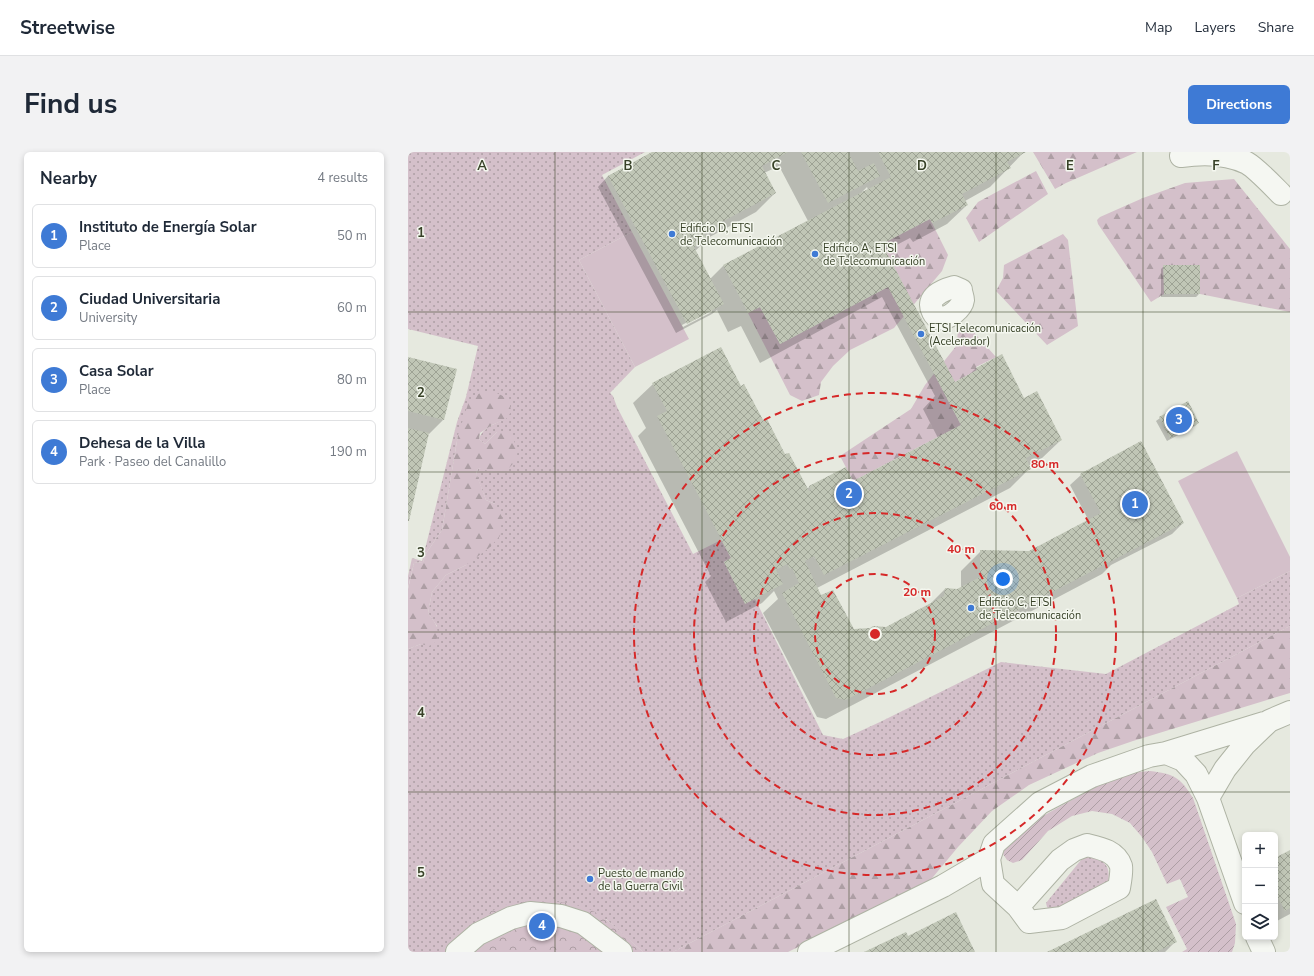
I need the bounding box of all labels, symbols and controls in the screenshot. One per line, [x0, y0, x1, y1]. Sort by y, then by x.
text: Streetwise [20, 15, 115, 41]
text: Map [1145, 18, 1172, 37]
text: Layers [1194, 18, 1236, 37]
text: Share [1258, 18, 1294, 37]
text: Find us [24, 85, 118, 123]
button: Directions [1188, 85, 1290, 124]
text: A [477, 157, 487, 175]
text: B [624, 157, 633, 175]
text: C [772, 157, 781, 175]
text: D [917, 157, 927, 175]
text: E [1066, 157, 1074, 175]
text: F [1212, 157, 1220, 175]
text: Nearby [40, 167, 97, 190]
text: 4 results [317, 169, 368, 187]
text: Instituto de Energía Solar [79, 217, 257, 237]
place label: Edificio D, ETSI de Telecomunicación [680, 221, 782, 249]
text: 1 [417, 224, 425, 242]
text: 1 [50, 227, 58, 245]
text: 50 m [337, 227, 367, 245]
marker: Edificio D, ETSI de Telecomunicación [667, 229, 677, 239]
text: Place [79, 237, 111, 255]
place label: Edificio A, ETSI de Telecomunicación [823, 241, 925, 269]
marker: Edificio A, ETSI de Telecomunicación [810, 249, 820, 259]
text: Ciudad Universitaria [79, 289, 220, 309]
text: 2 [50, 299, 58, 317]
text: 60 m [337, 299, 367, 317]
text: University [79, 309, 138, 327]
place label: ETSI Telecomunicación (Acelerador) [929, 321, 1041, 349]
marker: ETSI Telecomunicación (Acelerador) [916, 329, 926, 339]
text: Casa Solar [79, 361, 154, 381]
text: 3 [50, 371, 58, 389]
text: 80 m [337, 371, 367, 389]
text: Place [79, 381, 111, 399]
text: 2 [417, 384, 425, 402]
pin: 3 [1166, 405, 1192, 435]
text: Dehesa de la Villa [79, 433, 206, 453]
text: 4 [50, 443, 58, 461]
text: 190 m [329, 443, 367, 461]
text: Park · Paseo del Canalillo [79, 453, 226, 471]
text: 80 m [1031, 456, 1059, 472]
pin: 2 [836, 479, 862, 509]
pin: 1 [1122, 489, 1148, 519]
text: 60 m [989, 498, 1017, 514]
text: 40 m [947, 541, 975, 557]
text: 3 [417, 544, 425, 562]
your location [993, 569, 1013, 589]
text: 20 m [903, 584, 931, 600]
place label: Edificio C, ETSI de Telecomunicación [979, 595, 1081, 623]
marker: Edificio C, ETSI de Telecomunicación [966, 603, 976, 613]
centre of rings [868, 627, 882, 641]
text: 4 [417, 704, 425, 722]
map controls [1242, 832, 1278, 940]
button: + [1242, 832, 1278, 868]
text: 5 [417, 864, 425, 882]
place label: Puesto de mando de la Guerra Civil [598, 866, 684, 894]
button: − [1242, 868, 1278, 904]
marker: Puesto de mando de la Guerra Civil [585, 874, 595, 884]
button: layers [1242, 904, 1278, 940]
pin: 4 [529, 911, 555, 941]

